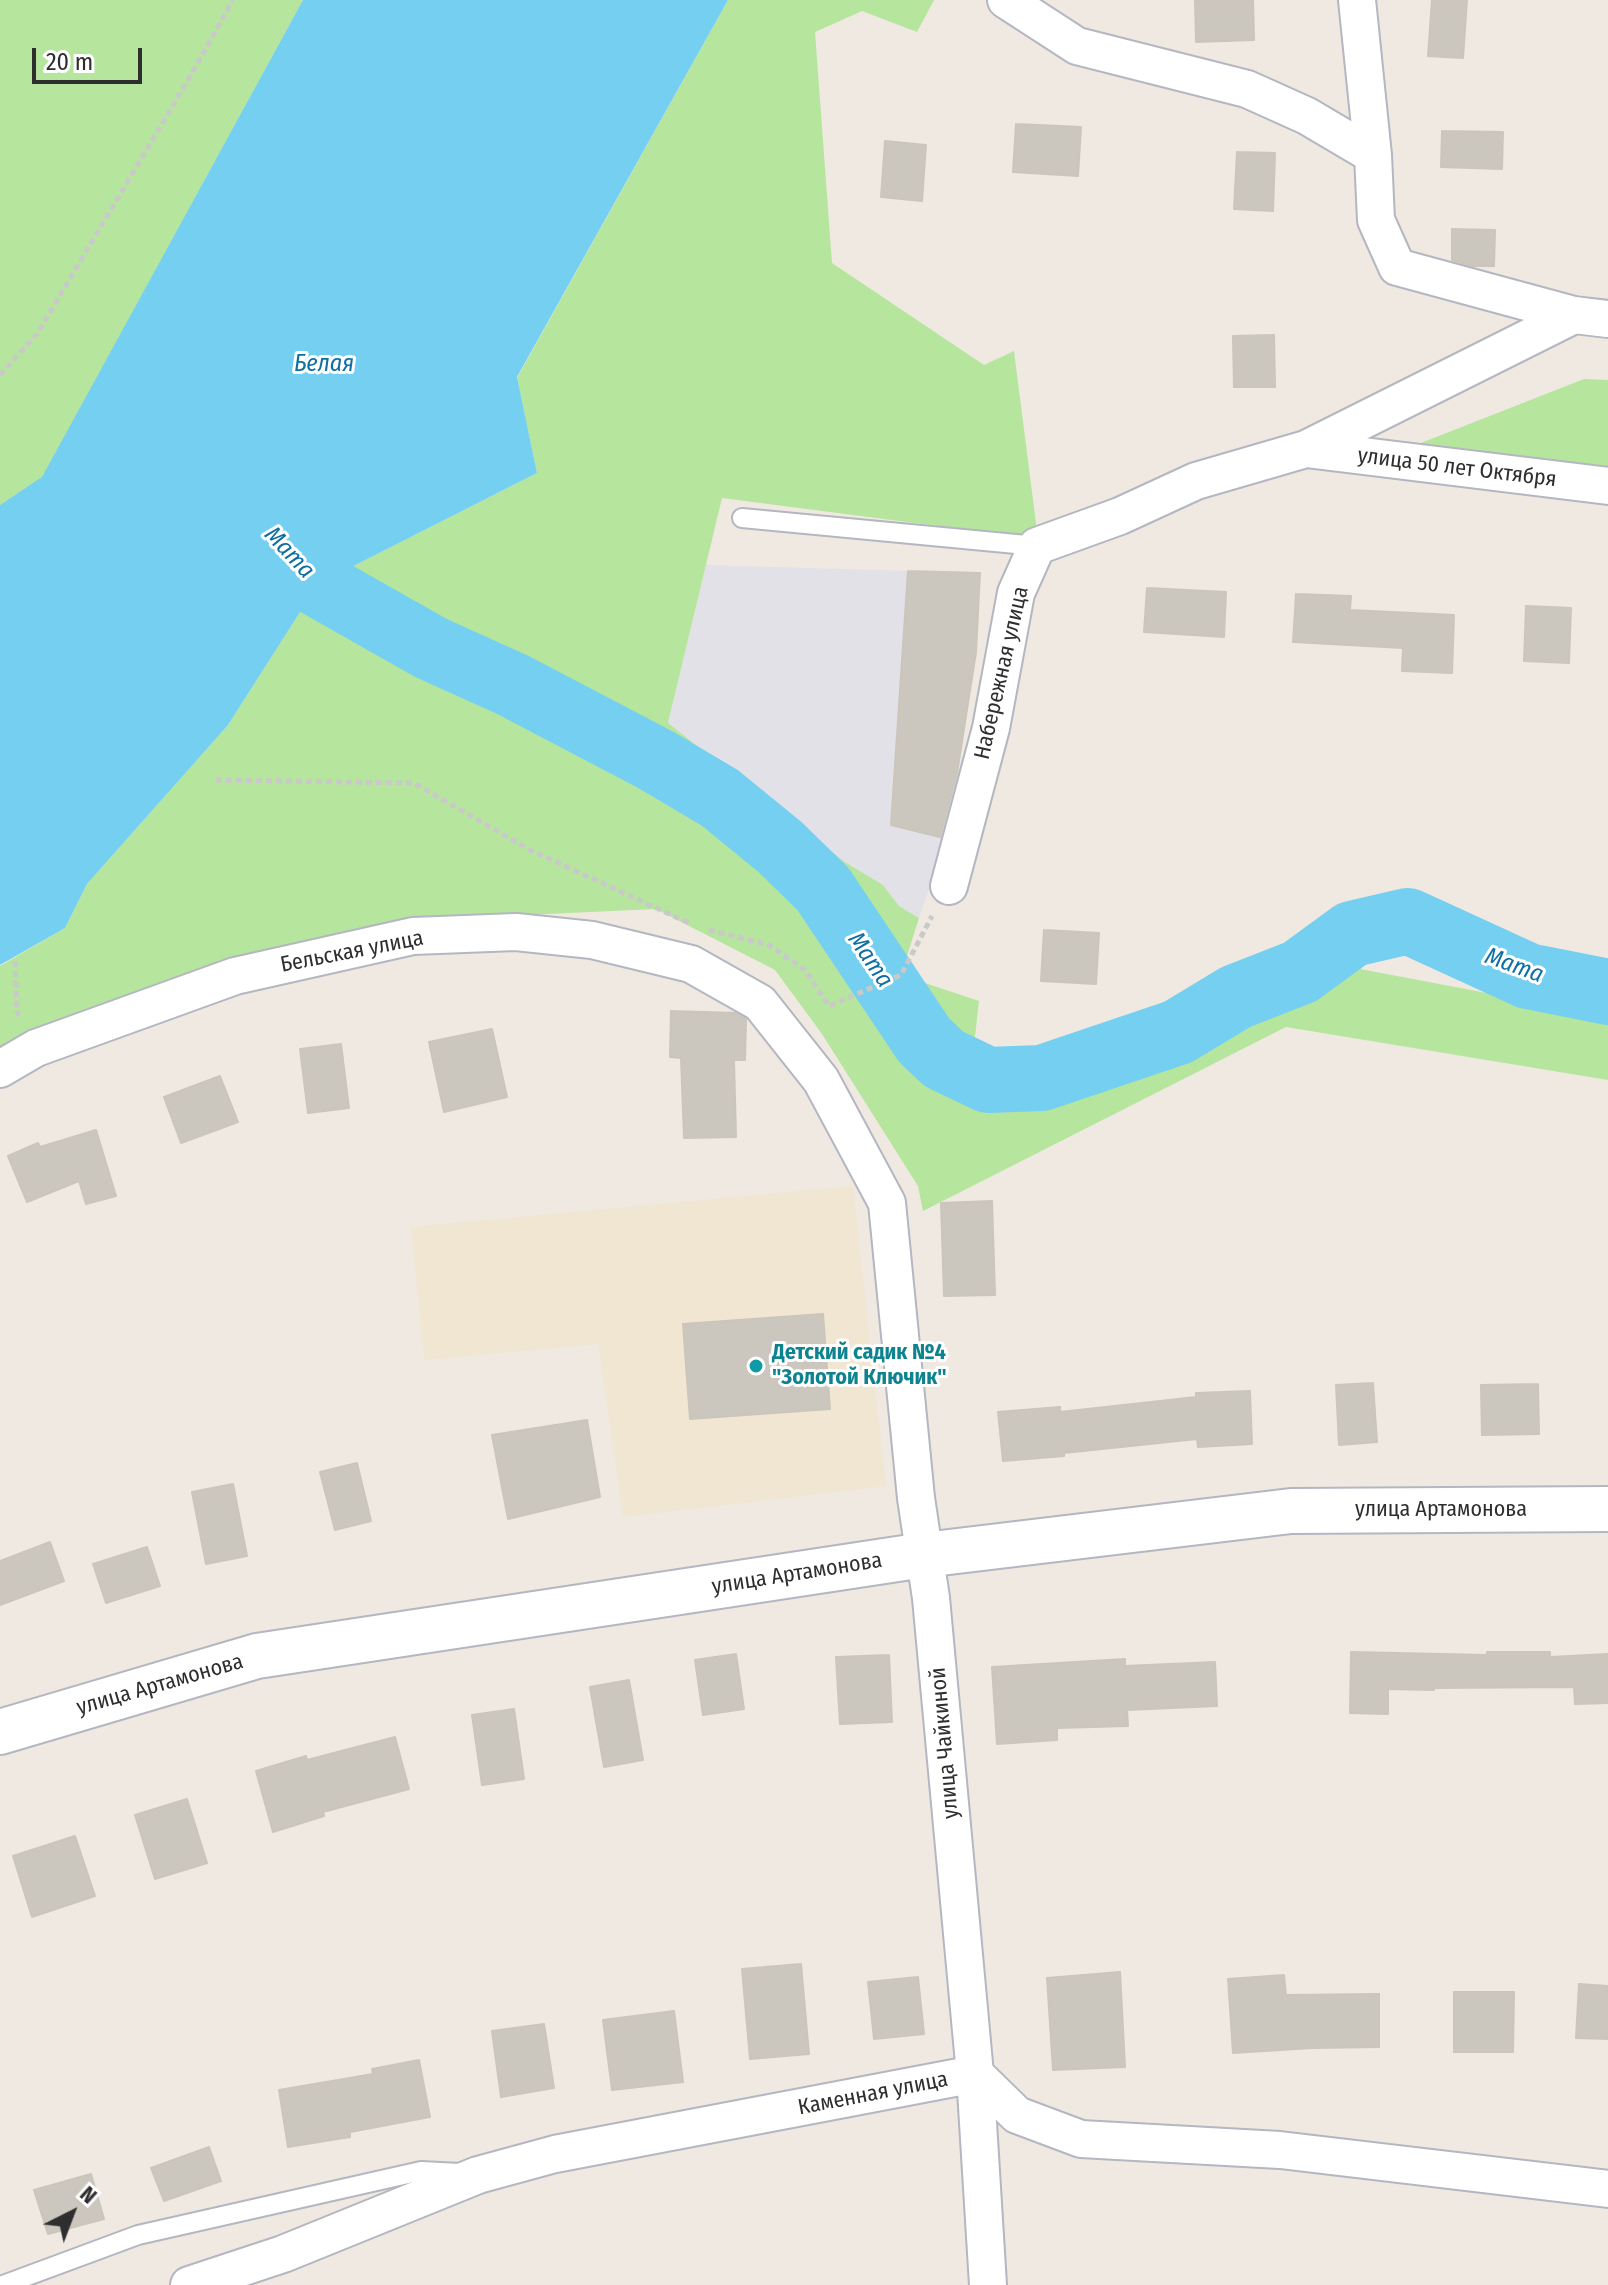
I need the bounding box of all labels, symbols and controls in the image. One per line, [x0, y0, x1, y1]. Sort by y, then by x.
scale bar [36, 32, 146, 82]
text: 20 m [46, 48, 93, 76]
water label: Белая [294, 350, 354, 378]
street label: улица 50 лет Октября [1356, 443, 1558, 493]
water label: Мата [258, 521, 320, 585]
street label: Набережная улица [969, 584, 1035, 762]
street label: Бельская улица [278, 925, 426, 979]
water label: Мата [841, 927, 899, 993]
water label: Мата [1481, 942, 1547, 990]
place label: Детский садик №4 "Золотой Ключик" [772, 1340, 947, 1392]
marker: Детский садик №4 "Золотой Ключик" [747, 1357, 765, 1375]
street label: улица Артамонова [1355, 1497, 1527, 1523]
street label: улица Артамонова [710, 1548, 884, 1600]
street label: улица Артамонова [74, 1649, 246, 1721]
street label: улица Чайкиной [925, 1666, 965, 1820]
street label: Каменная улица [796, 2067, 950, 2121]
north arrow [32, 2173, 112, 2253]
text: N [74, 2180, 102, 2209]

